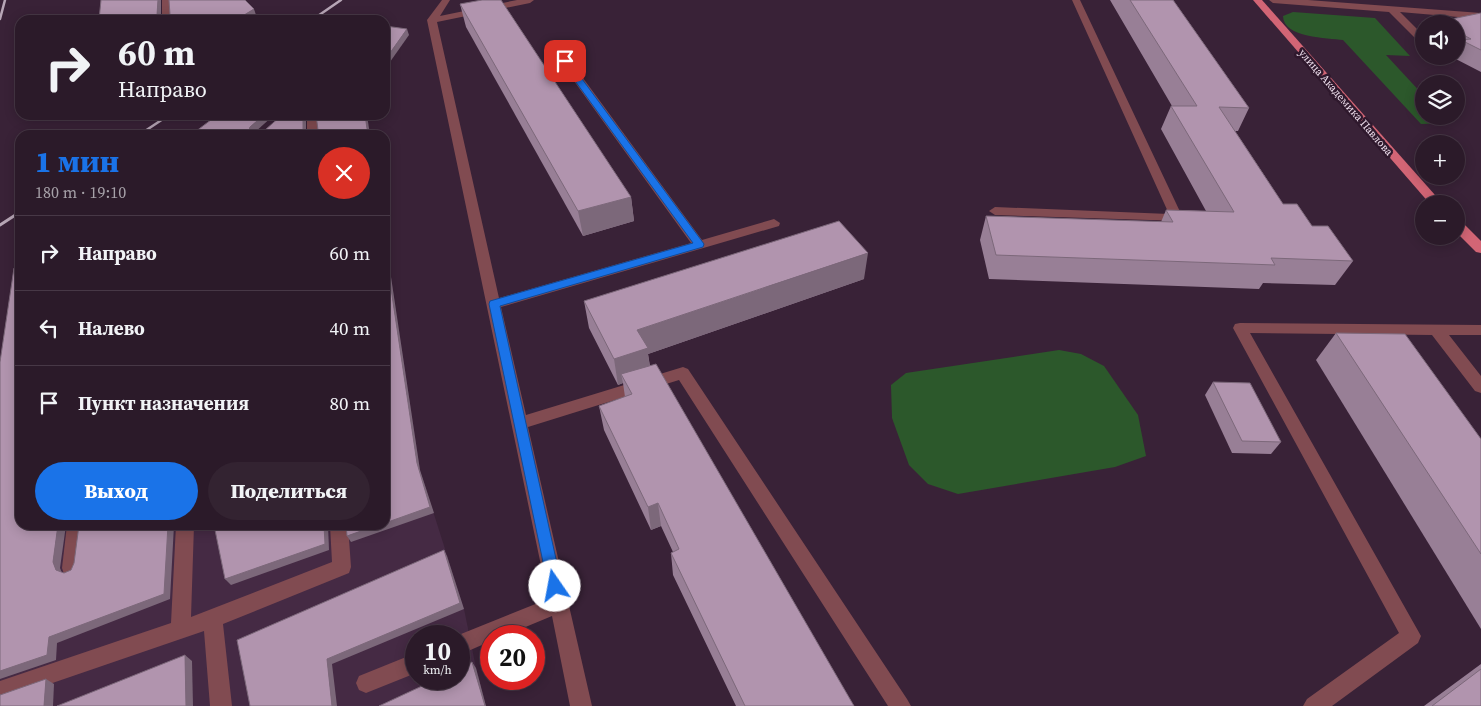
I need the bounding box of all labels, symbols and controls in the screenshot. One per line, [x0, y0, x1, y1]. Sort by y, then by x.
map controls [1415, 15, 1465, 245]
button: sound [1415, 15, 1465, 65]
text: 60 m [118, 29, 195, 77]
icon: right [35, 35, 100, 100]
pin [544, 40, 586, 82]
street label: улица Академика Павлова [1295, 46, 1396, 159]
icon: arrive [551, 47, 579, 75]
text: Направо [118, 74, 207, 104]
button: layers [1415, 75, 1465, 125]
button: + [1415, 135, 1465, 185]
text: 1 мин [35, 141, 119, 182]
button: close [318, 147, 370, 199]
text: 180 m · 19:10 [35, 181, 126, 203]
button: − [1415, 195, 1465, 245]
icon: right [35, 239, 63, 267]
text: Направо [78, 240, 157, 266]
text: 60 m [329, 240, 370, 266]
icon: left [35, 314, 63, 342]
text: Налево [78, 315, 145, 341]
text: 40 m [329, 315, 370, 341]
icon: arrive [35, 389, 63, 417]
text: Пункт назначения [78, 390, 249, 416]
text: 80 m [329, 390, 370, 416]
button: Выход [35, 462, 198, 520]
button: Поделиться [208, 462, 370, 520]
position arrow [528, 559, 580, 611]
speed limit sign: 20 [480, 625, 545, 690]
text: 10 [424, 634, 451, 668]
text: km/h [423, 662, 452, 678]

